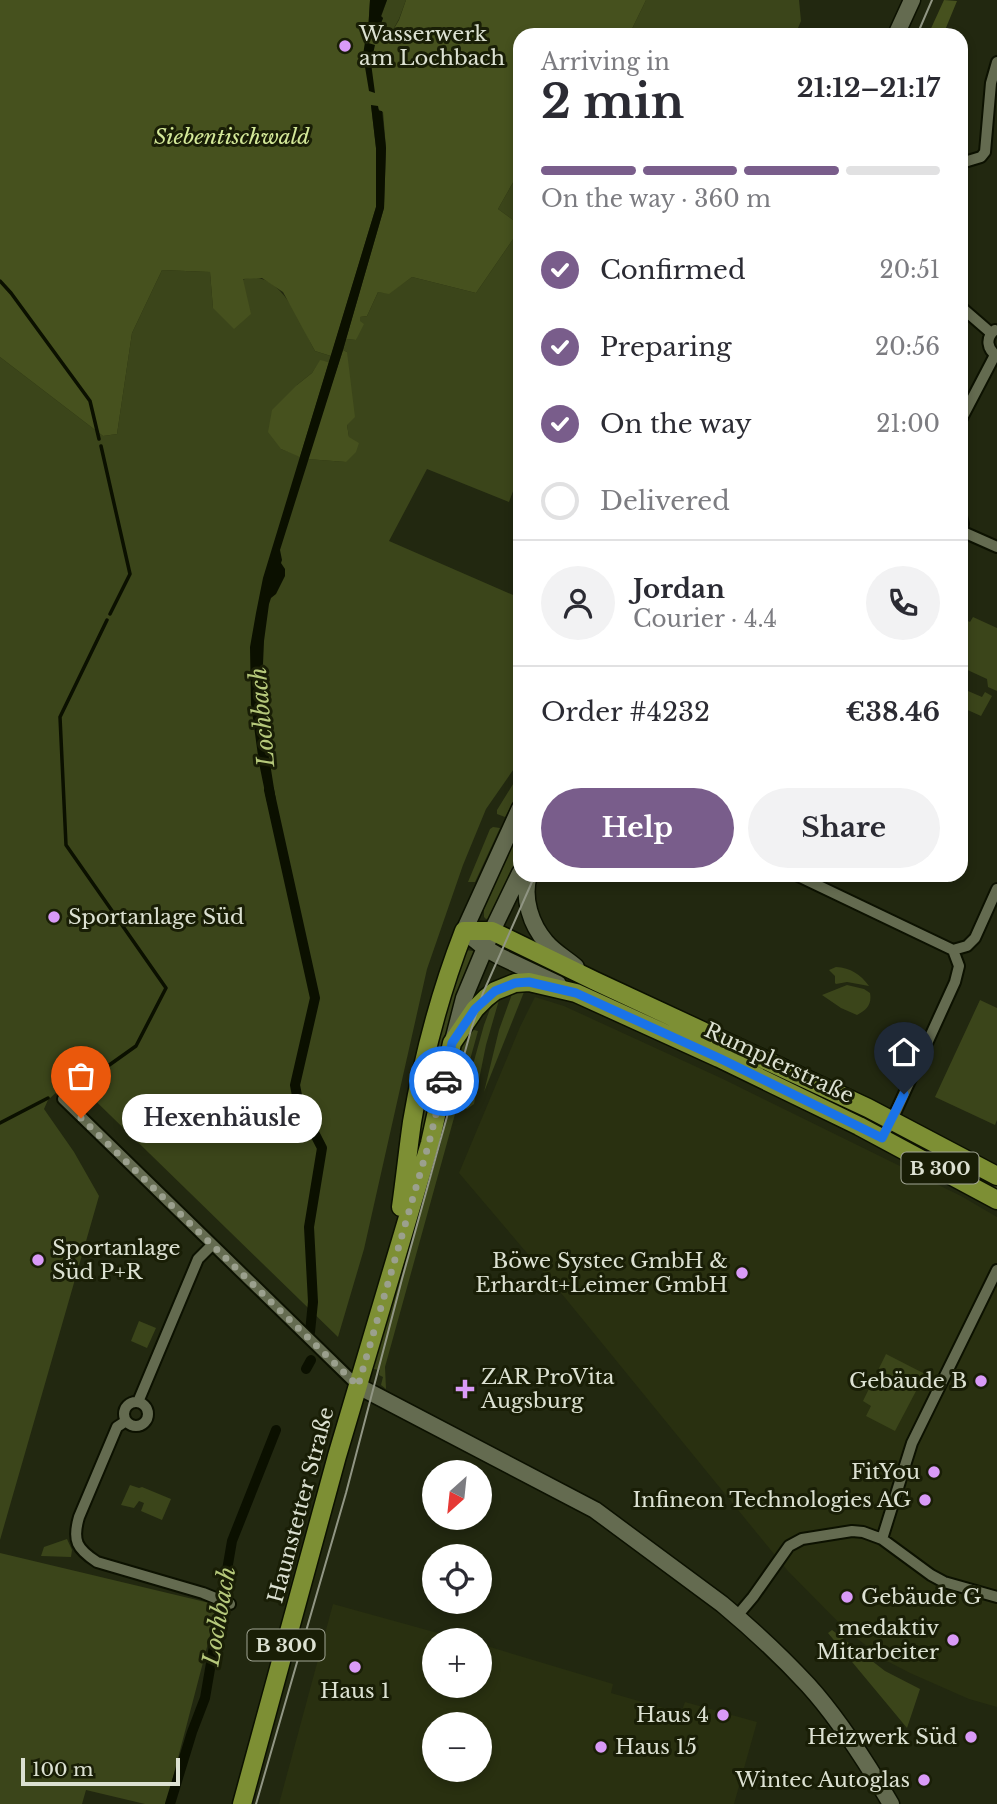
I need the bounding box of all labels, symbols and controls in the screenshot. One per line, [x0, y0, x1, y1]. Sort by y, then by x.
place label: Wasserwerk am Lochbach [358, 21, 505, 71]
marker: Wasserwerk am Lochbach [337, 38, 353, 54]
text: Arriving in [541, 48, 670, 76]
text: 21:12–21:17 [797, 72, 940, 104]
text: 2 min [541, 73, 684, 130]
park label: Siebentischwald [154, 124, 310, 150]
text: On the way · 360 m [541, 185, 771, 213]
icon: check [541, 251, 579, 289]
text: Confirmed [600, 254, 745, 286]
text: 20:51 [880, 256, 940, 284]
icon: check [541, 328, 579, 366]
text: Preparing [600, 331, 732, 363]
text: 20:56 [875, 333, 940, 361]
icon: check [541, 405, 579, 443]
text: On the way [600, 408, 752, 440]
text: 21:00 [876, 410, 940, 438]
text: Delivered [600, 485, 730, 517]
button: person [541, 566, 615, 640]
button: phone [866, 566, 940, 640]
text: Jordan [633, 573, 725, 605]
text: Courier · 4.4 [633, 605, 777, 633]
water label: Lochbach [244, 666, 280, 769]
text: Order #4232 [541, 696, 710, 728]
text: €38.46 [846, 696, 940, 728]
button: Help [541, 788, 734, 868]
button: Share [748, 788, 940, 868]
place label: Sportanlage Süd [68, 904, 244, 930]
marker: Sportanlage Süd [46, 909, 62, 925]
street label: Rumplerstraße [700, 1017, 858, 1109]
pin [874, 1022, 934, 1094]
icon: home [885, 1033, 923, 1071]
pin [51, 1046, 111, 1118]
courier [409, 1046, 479, 1116]
icon: bag [62, 1057, 100, 1095]
icon: car [425, 1062, 463, 1100]
callout: Hexenhäusle [123, 1094, 322, 1142]
text: Hexenhäusle [143, 1104, 301, 1132]
road number: B 300 [902, 1152, 978, 1184]
place label: Sportanlage Süd P+R [52, 1235, 180, 1285]
place label: Böwe Systec GmbH & Erhardt+Leimer GmbH [475, 1248, 728, 1298]
marker: Sportanlage Süd P+R [30, 1252, 46, 1268]
marker: Böwe Systec GmbH & Erhardt+Leimer GmbH [734, 1265, 750, 1281]
place label: ZAR ProVita Augsburg [480, 1364, 615, 1414]
place label: Gebäude B [849, 1368, 967, 1394]
marker: Gebäude B [973, 1373, 989, 1389]
marker: ZAR ProVita Augsburg [455, 1379, 475, 1399]
street label: Haunstetter Straße [262, 1404, 340, 1606]
place label: FitYou [851, 1459, 920, 1485]
north arrow [422, 1460, 492, 1530]
map controls [422, 1460, 492, 1782]
marker: FitYou [926, 1464, 942, 1480]
place label: Infineon Technologies AG [632, 1487, 911, 1513]
marker: Infineon Technologies AG [917, 1492, 933, 1508]
button: locate [422, 1544, 492, 1614]
water label: Lochbach [196, 1564, 241, 1669]
place label: Gebäude G [861, 1584, 981, 1610]
marker: Gebäude G [839, 1589, 855, 1605]
place label: medaktiv Mitarbeiter [816, 1615, 939, 1665]
button: + [422, 1628, 492, 1698]
road number: B 300 [247, 1630, 324, 1660]
marker: medaktiv Mitarbeiter [945, 1632, 961, 1648]
marker: Haus 1 [347, 1659, 363, 1675]
place label: Haus 1 [320, 1678, 390, 1704]
place label: Haus 4 [636, 1702, 709, 1728]
marker: Haus 4 [715, 1707, 731, 1723]
button: − [422, 1712, 492, 1782]
place label: Heizwerk Süd [807, 1724, 957, 1750]
marker: Heizwerk Süd [963, 1729, 979, 1745]
place label: Haus 15 [615, 1734, 697, 1760]
marker: Haus 15 [593, 1739, 609, 1755]
scale bar [21, 1755, 180, 1787]
text: 100 m [32, 1758, 93, 1781]
place label: Wintec Autoglas [734, 1767, 910, 1793]
marker: Wintec Autoglas [916, 1772, 932, 1788]

